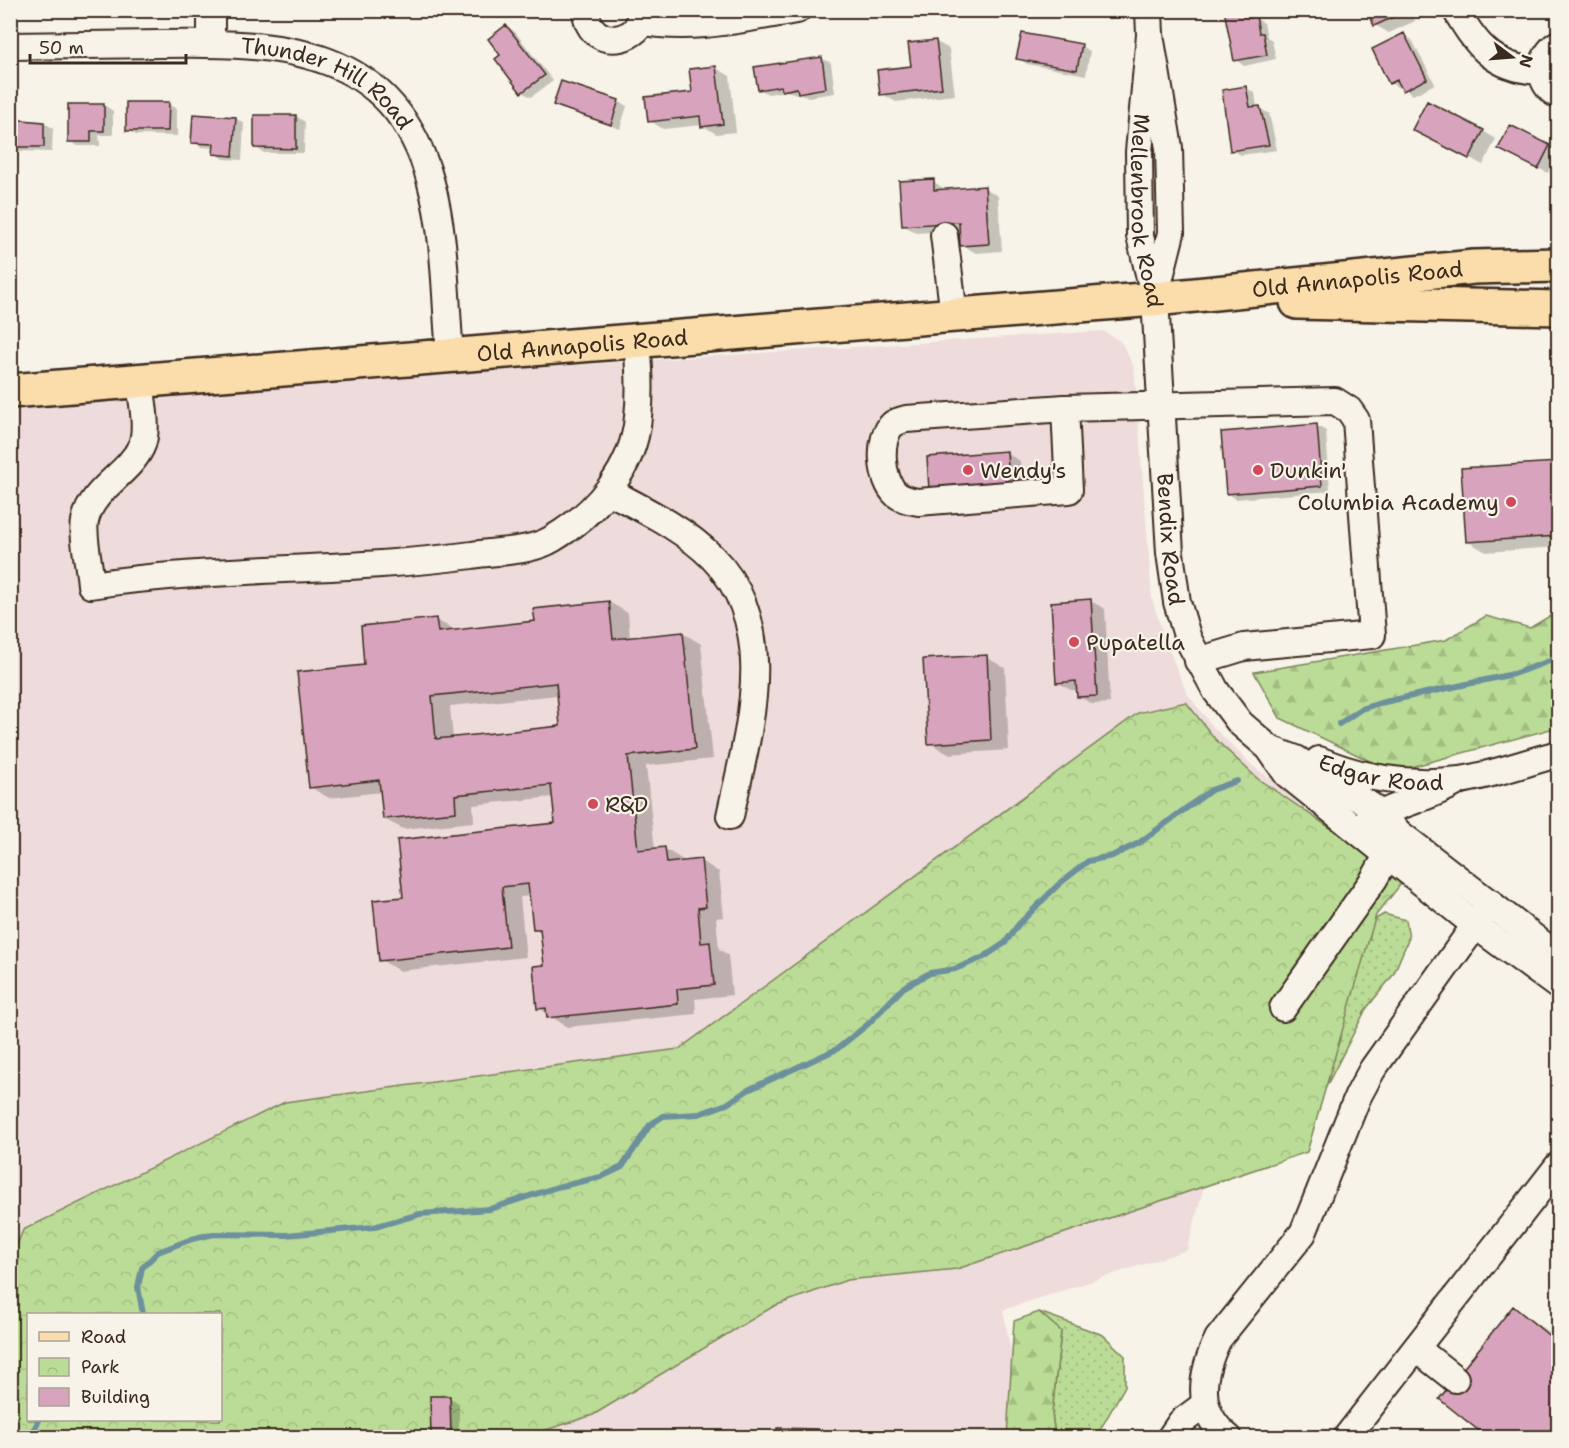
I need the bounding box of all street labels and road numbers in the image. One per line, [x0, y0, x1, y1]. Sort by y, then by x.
street label: Thunder Hill Road [240, 31, 419, 135]
street label: Mellenbrook Road [1124, 112, 1169, 309]
street label: Old Annapolis Road [1250, 254, 1464, 304]
street label: Old Annapolis Road [475, 323, 689, 368]
street label: Bendix Road [1150, 472, 1191, 607]
street label: Edgar Road [1314, 747, 1444, 797]

